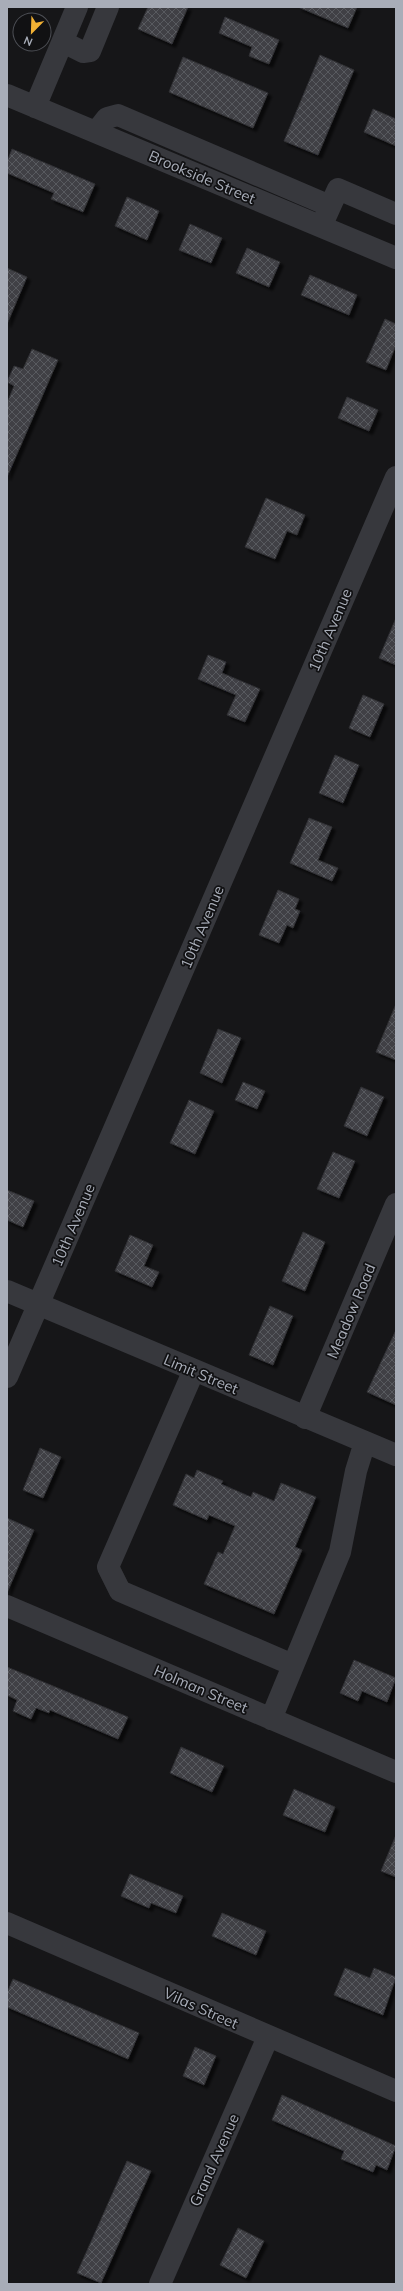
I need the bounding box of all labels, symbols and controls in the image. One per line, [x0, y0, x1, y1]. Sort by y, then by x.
north arrow [12, 12, 52, 52]
text: N [22, 33, 35, 49]
street label: Brookside Street [146, 146, 258, 208]
street label: 10th Avenue [304, 586, 356, 674]
street label: 10th Avenue [176, 883, 228, 971]
street label: 10th Avenue [47, 1181, 99, 1269]
street label: Meadow Road [322, 1261, 380, 1361]
street label: Limit Street [161, 1350, 241, 1398]
street label: Holman Street [151, 1661, 251, 1717]
street label: Vilas Street [161, 1983, 241, 2033]
street label: Grand Avenue [185, 2111, 243, 2209]

